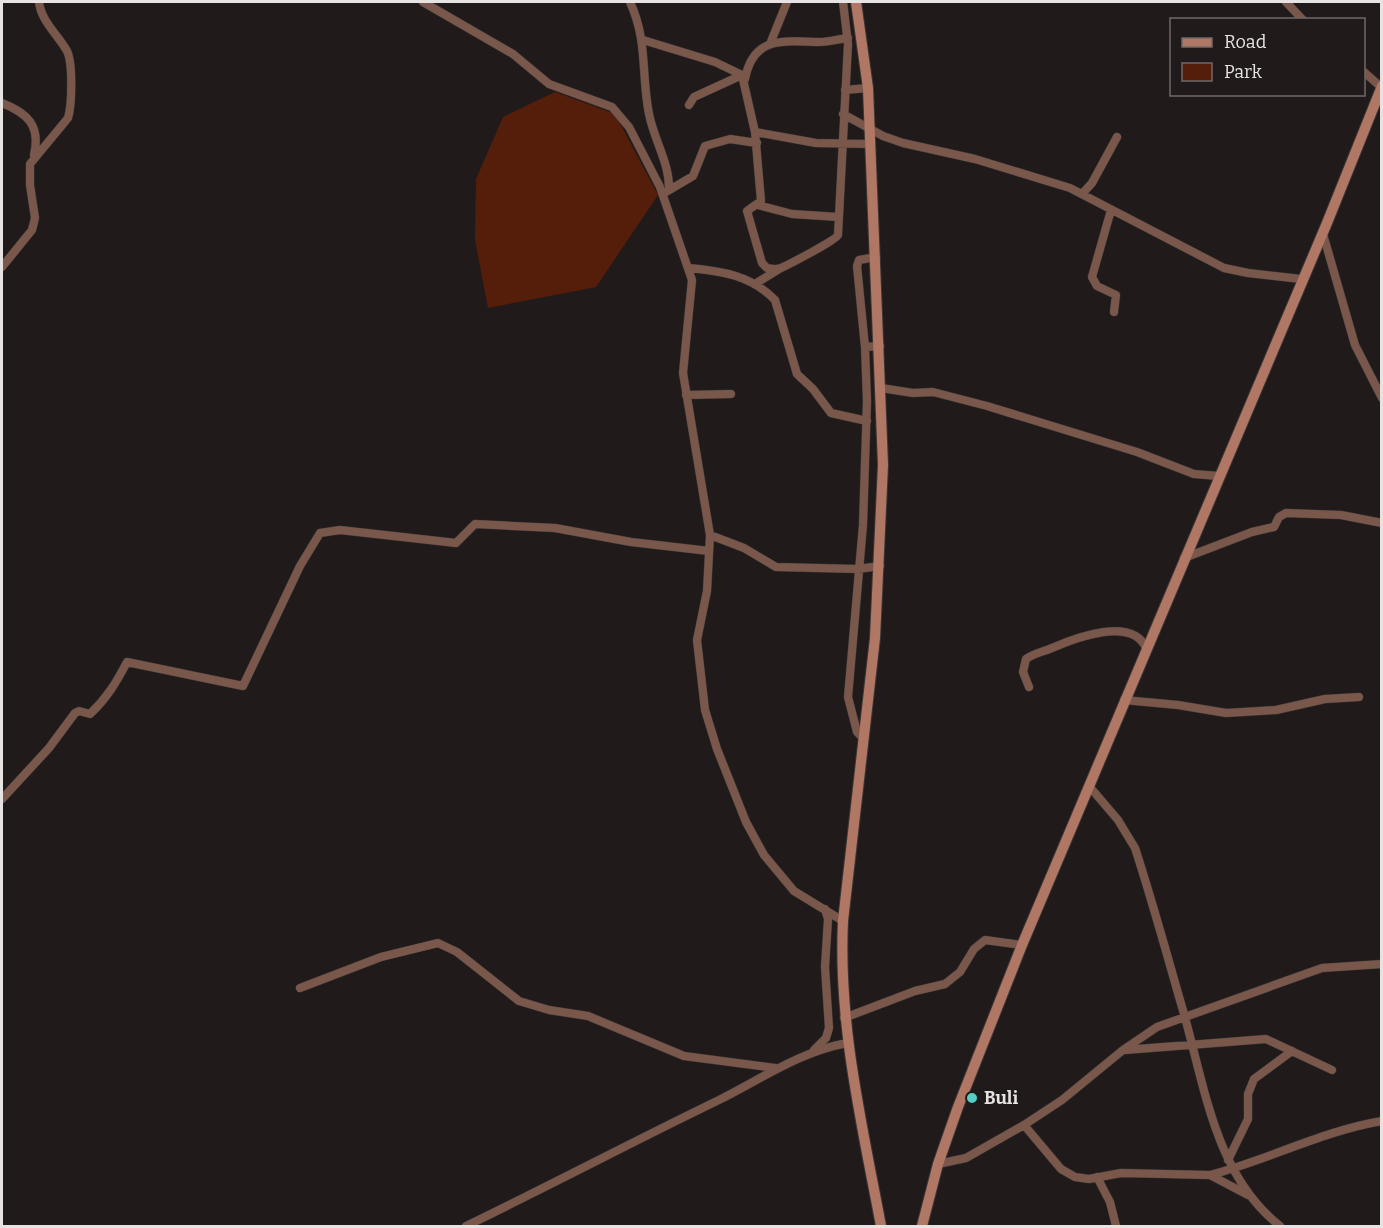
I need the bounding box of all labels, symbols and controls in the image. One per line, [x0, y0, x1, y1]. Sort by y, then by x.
legend [1170, 18, 1365, 96]
text: Road [1224, 31, 1267, 53]
text: Park [1224, 61, 1263, 83]
place label: Buli [984, 1087, 1018, 1109]
marker: Buli [965, 1091, 979, 1105]

